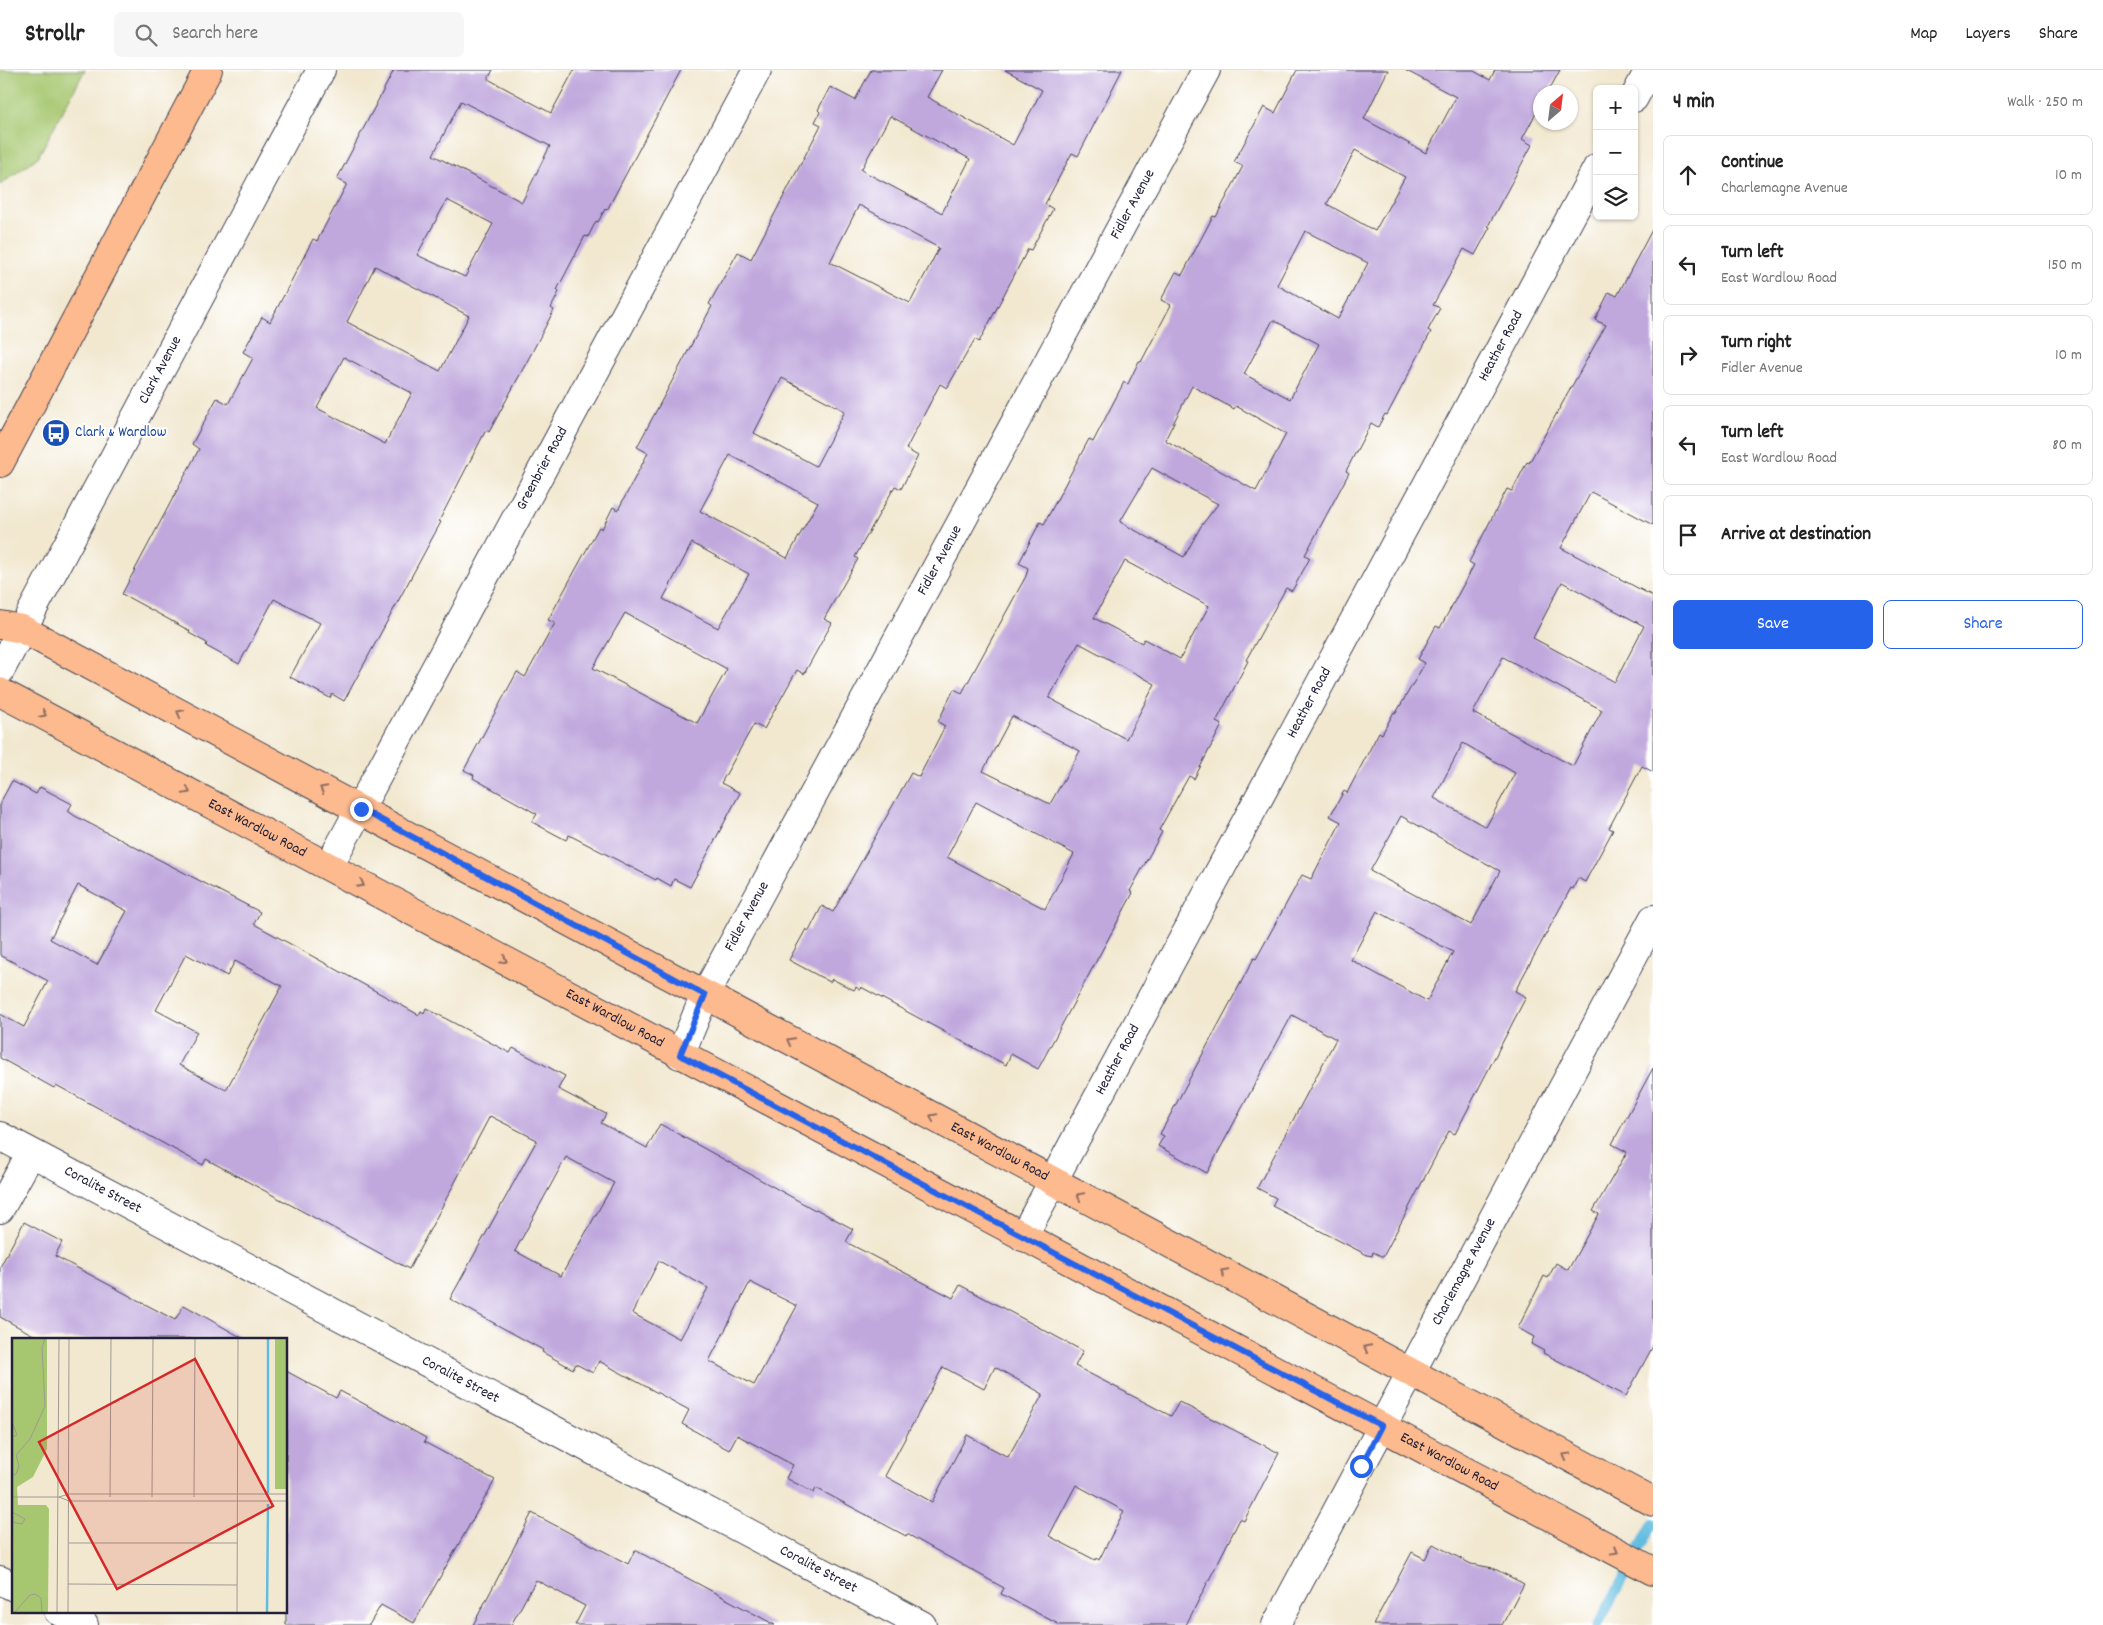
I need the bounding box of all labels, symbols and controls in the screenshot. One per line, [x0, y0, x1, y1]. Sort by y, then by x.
search box [114, 12, 464, 57]
text: Strollr [25, 18, 84, 52]
icon: search [132, 21, 160, 49]
text: Search here [172, 21, 258, 48]
text: Map [1910, 22, 1937, 47]
text: Layers [1965, 22, 2011, 47]
text: Share [2039, 22, 2078, 47]
north arrow [1533, 85, 1578, 130]
map controls [1593, 85, 1638, 220]
button: + [1593, 85, 1638, 130]
text: 4 min [1673, 88, 1715, 118]
text: Walk · 250 m [2007, 91, 2083, 114]
button: − [1593, 130, 1638, 175]
text: Continue [1721, 150, 1783, 177]
icon: ahead [1674, 161, 1702, 189]
text: 10 m [2055, 164, 2082, 187]
street label: Fidler Avenue [1105, 165, 1161, 244]
button: layers [1593, 175, 1638, 220]
text: Charlemagne Avenue [1721, 177, 1848, 200]
text: Turn left [1721, 240, 1784, 267]
icon: left [1674, 251, 1702, 279]
text: 150 m [2048, 254, 2082, 277]
text: East Wardlow Road [1721, 267, 1837, 290]
street label: Heather Road [1473, 307, 1529, 386]
text: Turn right [1721, 330, 1792, 357]
street label: Clark Avenue [133, 332, 188, 408]
icon: right [1674, 341, 1702, 369]
text: 10 m [2055, 344, 2082, 367]
text: Fidler Avenue [1721, 357, 1803, 380]
bus stop icon: Clark & Wardlow [41, 418, 71, 448]
text: Turn left [1721, 420, 1784, 447]
place label: Clark & Wardlow [75, 422, 167, 444]
street label: Greenbrier Road [511, 423, 574, 514]
icon: left [1674, 431, 1702, 459]
text: 80 m [2052, 434, 2082, 457]
text: East Wardlow Road [1721, 447, 1837, 470]
street label: Fidler Avenue [912, 521, 968, 600]
icon: arrive [1674, 521, 1702, 549]
text: Arrive at destination [1721, 522, 1871, 549]
button: Save [1673, 600, 1873, 649]
button: Share [1883, 600, 2083, 649]
street label: Heather Road [1282, 664, 1338, 742]
one-way arrow [38, 708, 47, 718]
one-way arrow [176, 709, 185, 719]
one-way arrow [181, 785, 190, 795]
one-way arrow [320, 785, 329, 795]
street label: East Wardlow Road [204, 793, 310, 864]
route end [350, 798, 373, 821]
one-way arrow [356, 877, 365, 887]
street label: Fidler Avenue [719, 877, 776, 956]
one-way arrow [499, 954, 508, 964]
street label: East Wardlow Road [561, 983, 668, 1054]
street label: Heather Road [1090, 1021, 1146, 1099]
one-way arrow [786, 1037, 795, 1047]
one-way arrow [929, 1113, 938, 1123]
street label: East Wardlow Road [946, 1117, 1053, 1188]
street label: Coralite Street [60, 1161, 146, 1220]
one-way arrow [1076, 1192, 1085, 1202]
street label: Charlemagne Avenue [1427, 1214, 1502, 1330]
one-way arrow [1220, 1268, 1229, 1278]
inset map [12, 1338, 288, 1612]
one-way arrow [1364, 1344, 1373, 1354]
street label: Coralite Street [417, 1350, 503, 1410]
street label: East Wardlow Road [1396, 1427, 1502, 1498]
one-way arrow [1563, 1452, 1572, 1462]
route start [1350, 1455, 1373, 1478]
street label: Coralite Street [775, 1540, 861, 1600]
one-way arrow [1610, 1545, 1619, 1555]

